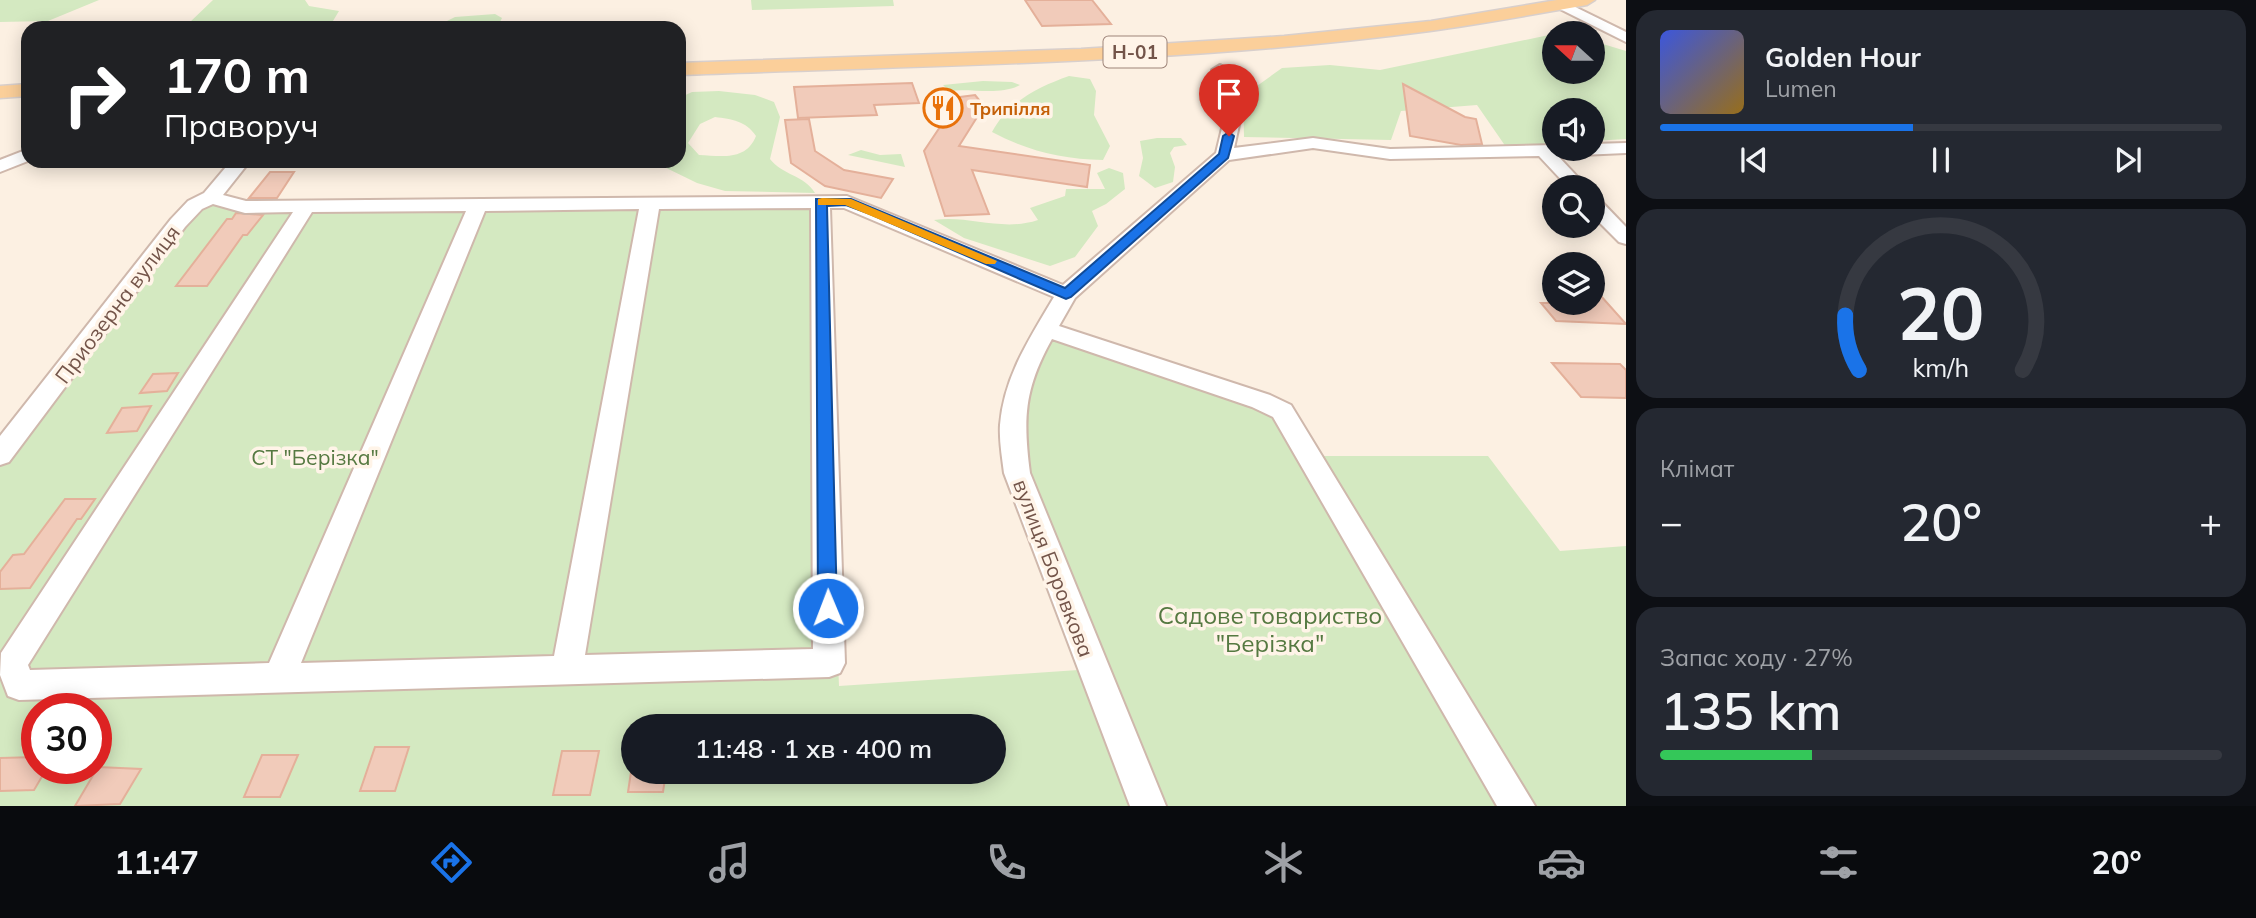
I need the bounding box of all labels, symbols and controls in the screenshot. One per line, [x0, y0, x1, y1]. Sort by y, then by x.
north arrow [1542, 21, 1605, 84]
map controls [1542, 21, 1605, 315]
road number: Н-01 [1104, 36, 1166, 68]
text: Golden Hour [1765, 41, 1921, 74]
text: 170 m [164, 44, 310, 105]
icon: right [49, 49, 140, 140]
pin [1199, 64, 1259, 136]
text: Lumen [1765, 74, 1837, 103]
icon: arrive [1210, 75, 1248, 113]
restaurant icon: Трипілля [922, 87, 964, 129]
place label: Трипілля [970, 97, 1050, 120]
button: sound [1542, 98, 1605, 161]
text: Праворуч [164, 105, 319, 145]
icon: previous [1735, 141, 1773, 179]
icon: pause [1922, 141, 1960, 179]
icon: next [2109, 141, 2147, 179]
button: search [1542, 175, 1605, 238]
street label: Приозерна вулиця [49, 220, 185, 388]
button: layers [1542, 252, 1605, 315]
text: 20 [1897, 267, 1985, 358]
text: km/h [1913, 351, 1969, 382]
park label: СТ "Берізка" [251, 444, 379, 470]
text: Клімат [1660, 454, 1734, 483]
street label: вулиця Боровкова [1008, 475, 1100, 661]
text: 20° [1900, 489, 1982, 554]
text: − [1660, 498, 1683, 546]
text: + [2199, 498, 2222, 546]
position arrow [791, 571, 865, 645]
park label: Садове товариство "Берізка" [1158, 600, 1382, 658]
text: Запас ходу · 27% [1660, 643, 1853, 672]
text: 135 km [1660, 678, 1841, 743]
speed limit sign: 30 [21, 693, 112, 784]
text: 11:48 · 1 хв · 400 m [695, 732, 932, 765]
icon: directions [427, 838, 476, 887]
icon: music [705, 838, 754, 887]
icon: phone [982, 838, 1031, 887]
icon: climate [1259, 838, 1308, 887]
icon: car [1537, 838, 1586, 887]
icon: filters [1814, 838, 1863, 887]
text: 11:47 [114, 842, 199, 882]
text: 20° [2091, 842, 2142, 882]

